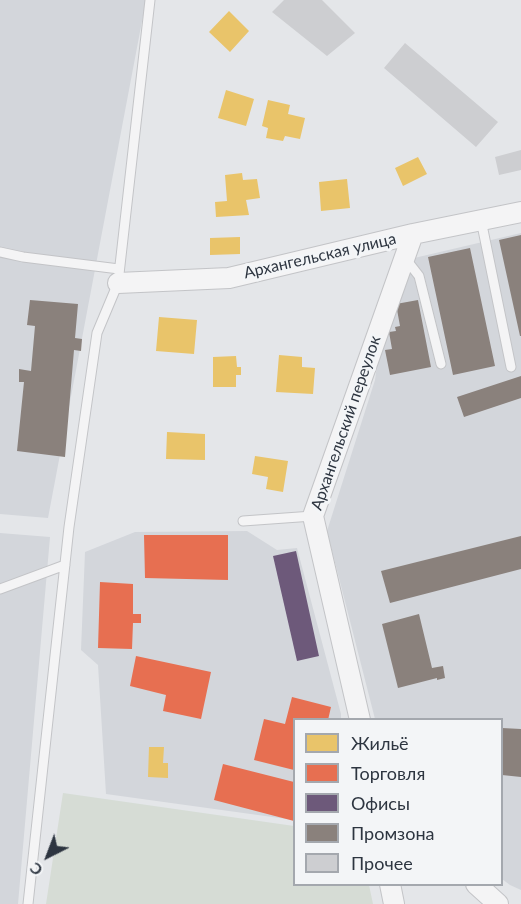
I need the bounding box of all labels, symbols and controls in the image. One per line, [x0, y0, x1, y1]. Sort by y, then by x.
street label: Архангельская улица [242, 229, 398, 283]
street label: Архангельский переулок [307, 333, 385, 513]
legend [293, 718, 503, 886]
text: Жильё [351, 732, 409, 754]
text: Торговля [351, 762, 425, 784]
text: Офисы [351, 792, 410, 814]
text: Промзона [351, 822, 434, 844]
north arrow [18, 826, 78, 886]
text: Прочее [351, 852, 413, 874]
text: С [25, 859, 46, 880]

